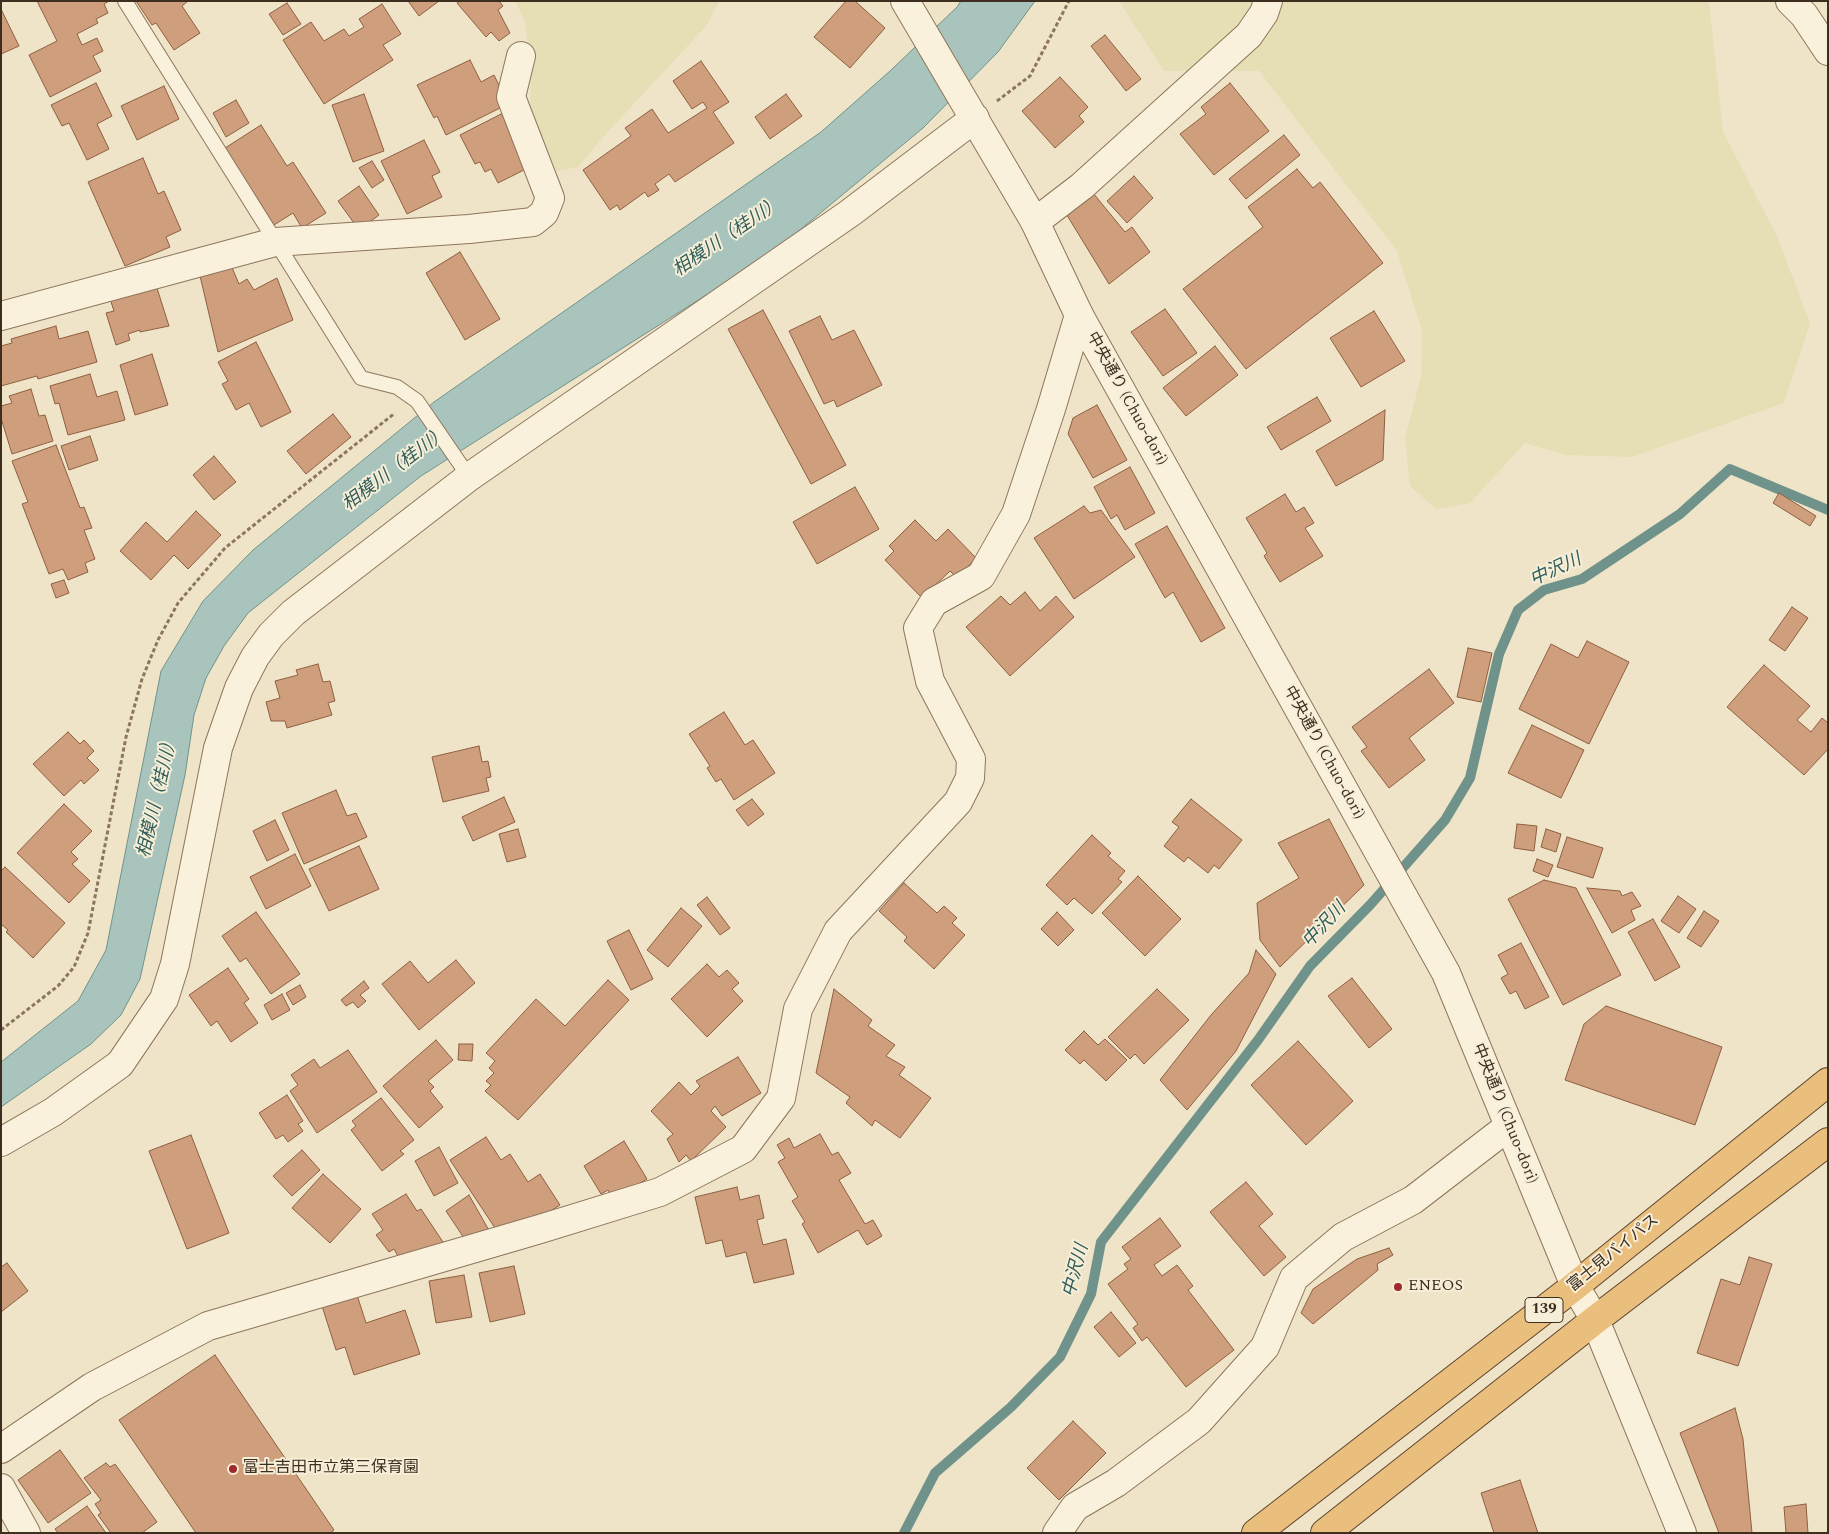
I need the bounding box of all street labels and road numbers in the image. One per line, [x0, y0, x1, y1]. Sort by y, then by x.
street label: 中央通り (Chuo-dori) [1081, 329, 1171, 469]
street label: 中央通り (Chuo-dori) [1278, 683, 1368, 823]
street label: 中央通り (Chuo-dori) [1467, 1041, 1541, 1187]
street label: 富士見バイパス [1564, 1211, 1664, 1297]
road number: 139 [1525, 1298, 1563, 1322]

